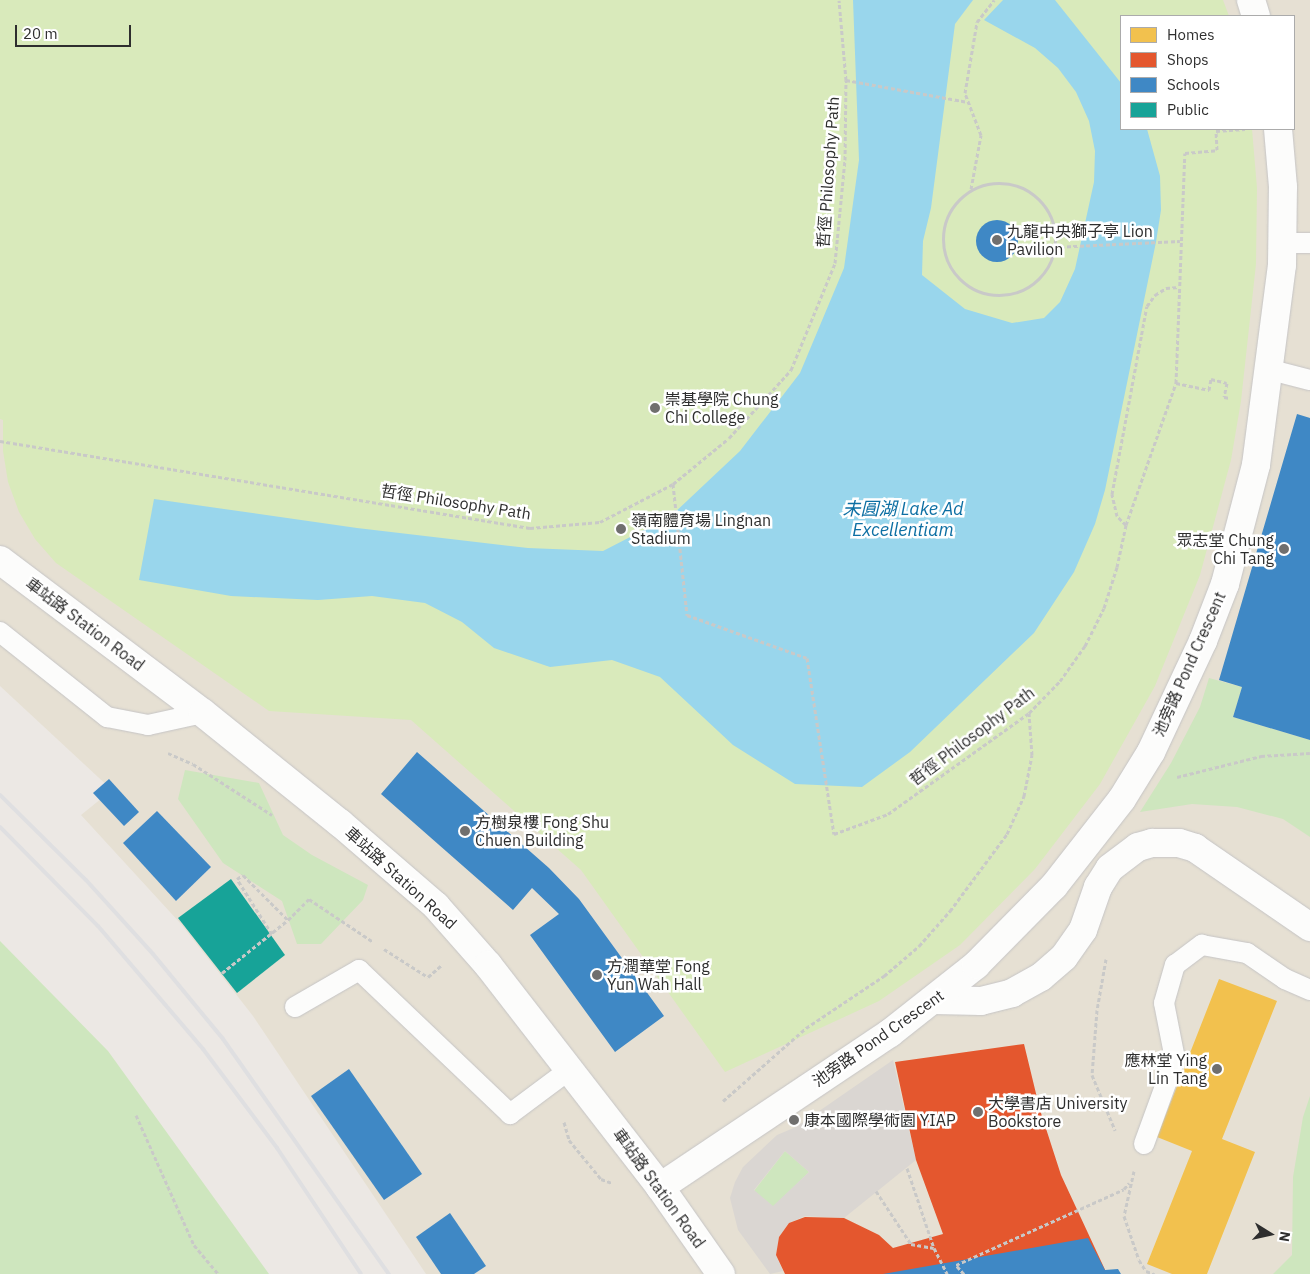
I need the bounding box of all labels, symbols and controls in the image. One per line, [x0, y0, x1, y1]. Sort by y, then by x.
scale bar [18, 15, 134, 47]
legend [1120, 15, 1295, 130]
text: 20 m [23, 24, 58, 43]
text: Homes [1167, 25, 1215, 44]
text: Shops [1167, 50, 1209, 69]
text: Schools [1167, 75, 1220, 94]
street label: 哲徑 Philosophy Path [813, 96, 843, 248]
text: Public [1167, 100, 1209, 119]
place label: 九龍中央獅子亭 Lion Pavilion [1007, 221, 1153, 259]
marker: 九龍中央獅子亭 Lion Pavilion [991, 234, 1003, 246]
place label: 崇基學院 Chung Chi College [665, 389, 778, 427]
marker: 崇基學院 Chung Chi College [649, 402, 661, 414]
street label: 哲徑 Philosophy Path [380, 481, 532, 523]
water label: 未圓湖 Lake Ad Excellentiam [843, 499, 963, 542]
place label: 嶺南體育場 Lingnan Stadium [631, 510, 771, 548]
marker: 嶺南體育場 Lingnan Stadium [615, 523, 627, 535]
place label: 眾志堂 Chung Chi Tang [1177, 530, 1274, 568]
marker: 眾志堂 Chung Chi Tang [1278, 543, 1290, 555]
street label: 車站路 Station Road [22, 573, 148, 675]
street label: 池旁路 Pond Crescent [1149, 589, 1229, 739]
street label: 哲徑 Philosophy Path [906, 683, 1038, 789]
place label: 方樹泉樓 Fong Shu Chuen Building [475, 812, 609, 850]
street label: 車站路 Station Road [341, 823, 461, 933]
marker: 方樹泉樓 Fong Shu Chuen Building [459, 825, 471, 837]
place label: 方潤華堂 Fong Yun Wah Hall [607, 956, 710, 994]
marker: 方潤華堂 Fong Yun Wah Hall [591, 969, 603, 981]
street label: 池旁路 Pond Crescent [809, 985, 947, 1091]
place label: 應林堂 Ying Lin Tang [1125, 1050, 1207, 1088]
marker: 應林堂 Ying Lin Tang [1211, 1063, 1223, 1075]
place label: 大學書店 University Bookstore [988, 1093, 1128, 1131]
marker: 大學書店 University Bookstore [972, 1106, 984, 1118]
place label: 康本國際學術園 YIAP [804, 1110, 956, 1130]
marker: 康本國際學術園 YIAP [788, 1114, 800, 1126]
street label: 車站路 Station Road [609, 1124, 709, 1252]
north arrow [1245, 1209, 1295, 1259]
text: N [1275, 1230, 1295, 1243]

